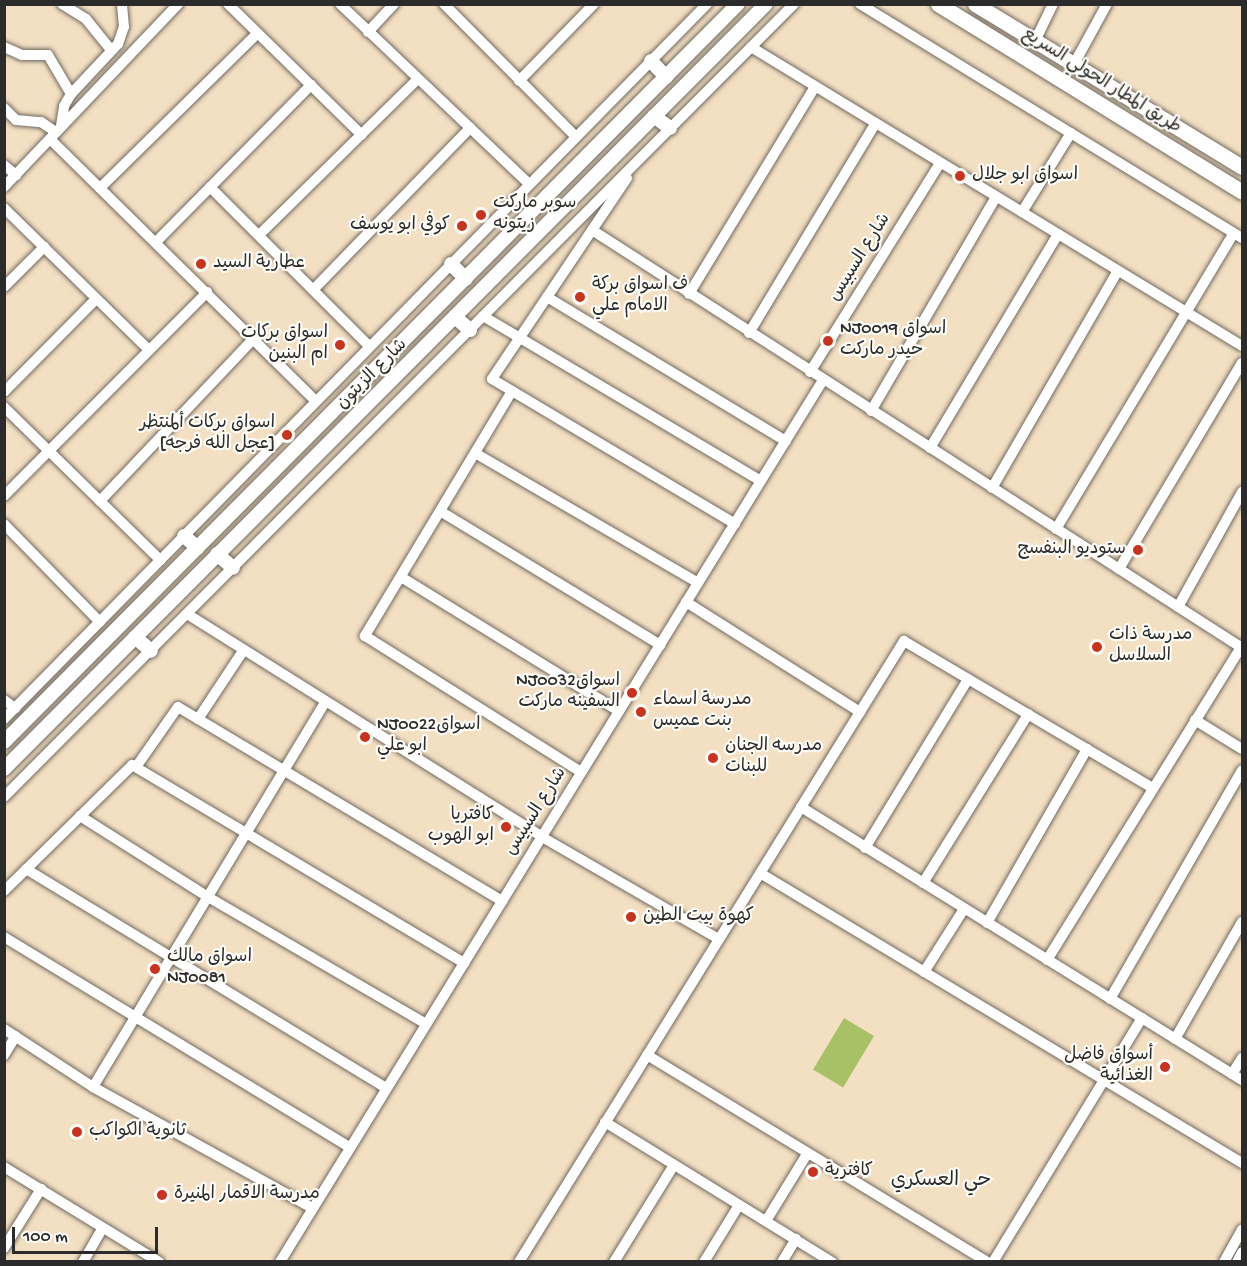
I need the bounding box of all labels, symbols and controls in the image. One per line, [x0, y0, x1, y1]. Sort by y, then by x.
street label: طريق المطار الحولي السريع [1018, 24, 1184, 140]
place label: اسواق ابو جلال [972, 165, 1078, 187]
marker: اسواق ابو جلال [953, 169, 967, 183]
place label: سوبر ماركت زيتونه [493, 194, 576, 236]
marker: سوبر ماركت زيتونه [474, 208, 488, 222]
street label: شارع السبيس [825, 210, 897, 306]
place label: كوفي ابو يوسف [350, 215, 450, 237]
marker: كوفي ابو يوسف [455, 219, 469, 233]
place label: عطارية السيد [213, 253, 305, 275]
marker: عطارية السيد [194, 257, 208, 271]
place label: ف اسواق بركة الامام علي [592, 276, 688, 318]
marker: ف اسواق بركة الامام علي [573, 290, 587, 304]
place label: NJ0019 اسواق حيدر ماركت [840, 320, 946, 362]
place label: اسواق بركات ام البنين [241, 324, 328, 366]
marker: NJ0019 اسواق حيدر ماركت [821, 334, 835, 348]
street label: شارع الزيتون [333, 335, 413, 415]
marker: اسواق بركات ام البنين [333, 338, 347, 352]
place label: اسواق بركات ألمنتظر [عجل الله فرجه] [140, 414, 275, 456]
marker: اسواق بركات ألمنتظر [عجل الله فرجه] [280, 428, 294, 442]
place label: ستوديو البنفسج [1018, 539, 1126, 561]
marker: ستوديو البنفسج [1131, 543, 1145, 557]
place label: مدرسة ذات السلاسل [1109, 626, 1192, 668]
marker: مدرسة ذات السلاسل [1090, 640, 1104, 654]
place label: NJ0032اسواق السفينه ماركت [516, 672, 620, 714]
marker: NJ0032اسواق السفينه ماركت [625, 686, 639, 700]
place label: مدرسة اسماء بنت عميس [653, 691, 752, 734]
marker: مدرسة اسماء بنت عميس [634, 705, 648, 719]
place label: NJ0022اسواق ابو علي [377, 716, 480, 758]
marker: NJ0022اسواق ابو علي [358, 730, 372, 744]
place label: مدرسه الجنان للبنات [725, 737, 822, 780]
marker: مدرسه الجنان للبنات [706, 751, 720, 765]
street label: شارع السبيس [501, 764, 573, 860]
place label: كافتريا ابو الهوب [428, 806, 494, 848]
marker: كافتريا ابو الهوب [499, 820, 513, 834]
place label: كهوة بيت الطين [643, 906, 754, 928]
marker: كهوة بيت الطين [624, 910, 638, 924]
place label: اسواق مالك NJ0081 [167, 948, 252, 990]
marker: اسواق مالك NJ0081 [148, 962, 162, 976]
place label: أسواق فاضل الغذائية [1064, 1046, 1153, 1088]
marker: أسواق فاضل الغذائية [1158, 1060, 1172, 1074]
place label: ثانوية الكواكب [89, 1121, 186, 1143]
marker: ثانوية الكواكب [70, 1125, 84, 1139]
place label: كافترية [825, 1161, 873, 1183]
marker: كافترية [806, 1165, 820, 1179]
district label: حي العسكري [891, 1169, 991, 1193]
place label: مدرسة الاقمار المنيرة [174, 1184, 320, 1206]
marker: مدرسة الاقمار المنيرة [155, 1188, 169, 1202]
scale bar [15, 1215, 160, 1253]
text: 100 m [23, 1227, 68, 1248]

